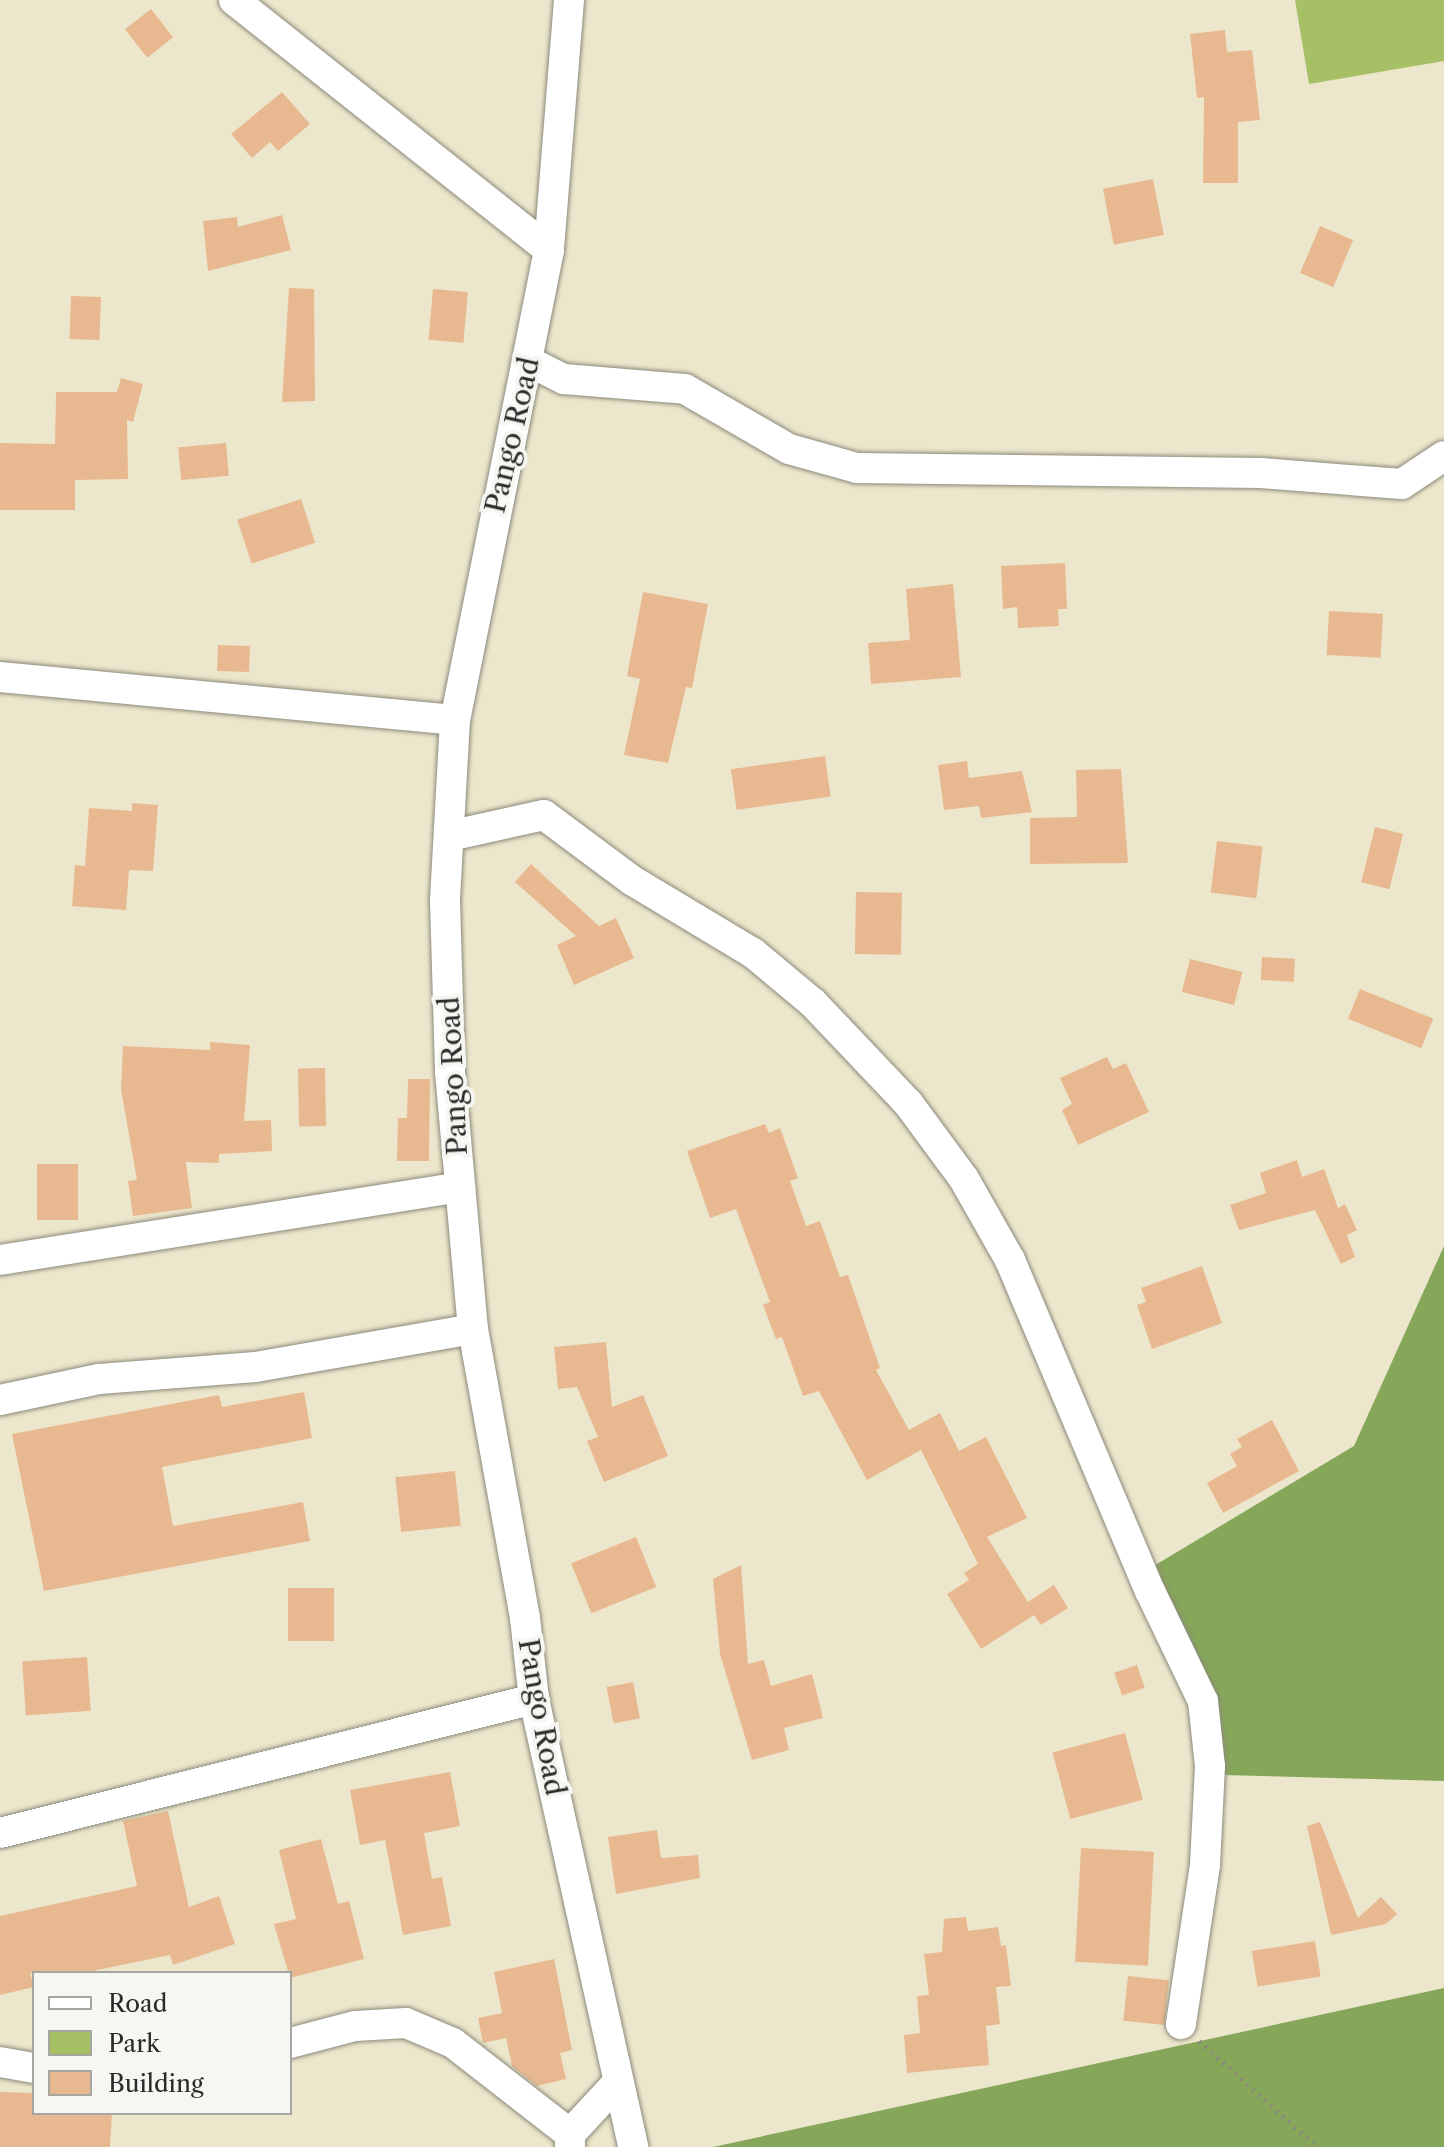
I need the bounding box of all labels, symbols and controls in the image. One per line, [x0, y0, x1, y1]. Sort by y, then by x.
street label: Pango Road [478, 354, 546, 516]
street label: Pango Road [432, 996, 474, 1156]
street label: Pango Road [512, 1636, 572, 1798]
legend [32, 1971, 292, 2115]
text: Road [108, 1989, 167, 2018]
text: Park [108, 2029, 160, 2058]
text: Building [108, 2069, 204, 2098]

